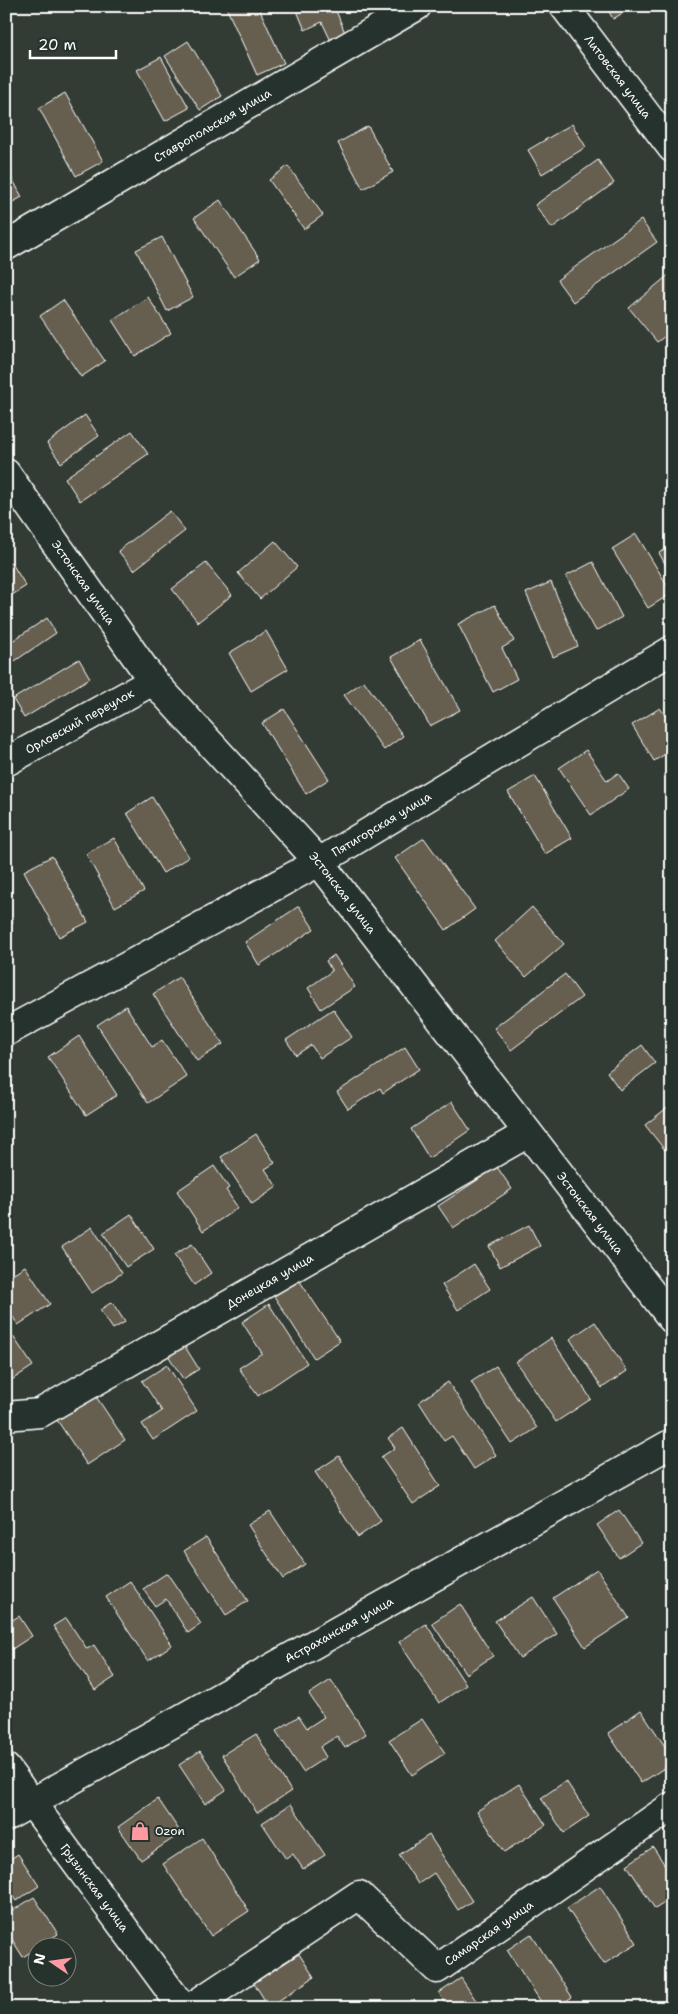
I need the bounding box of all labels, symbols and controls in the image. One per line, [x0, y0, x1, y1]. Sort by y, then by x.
scale bar [30, 28, 116, 60]
street label: Литовская улица [581, 32, 655, 122]
text: 20 m [38, 35, 77, 55]
street label: Ставропольская улица [151, 85, 275, 166]
street label: Эстонская улица [48, 537, 119, 628]
street label: Орловский переулок [22, 685, 137, 758]
street label: Пятигорская улица [329, 788, 435, 861]
street label: Эстонская улица [305, 848, 380, 937]
street label: Эстонская улица [553, 1169, 627, 1258]
street label: Донецкая улица [223, 1250, 317, 1312]
street label: Астраханская улица [282, 1593, 397, 1667]
shop icon: Ozon [129, 1820, 151, 1842]
place label: Ozon [155, 1823, 185, 1839]
street label: Грузинская улица [57, 1841, 133, 1936]
street label: Самарская улица [441, 1896, 537, 1969]
north arrow [28, 1936, 78, 1986]
text: N [29, 1952, 49, 1967]

